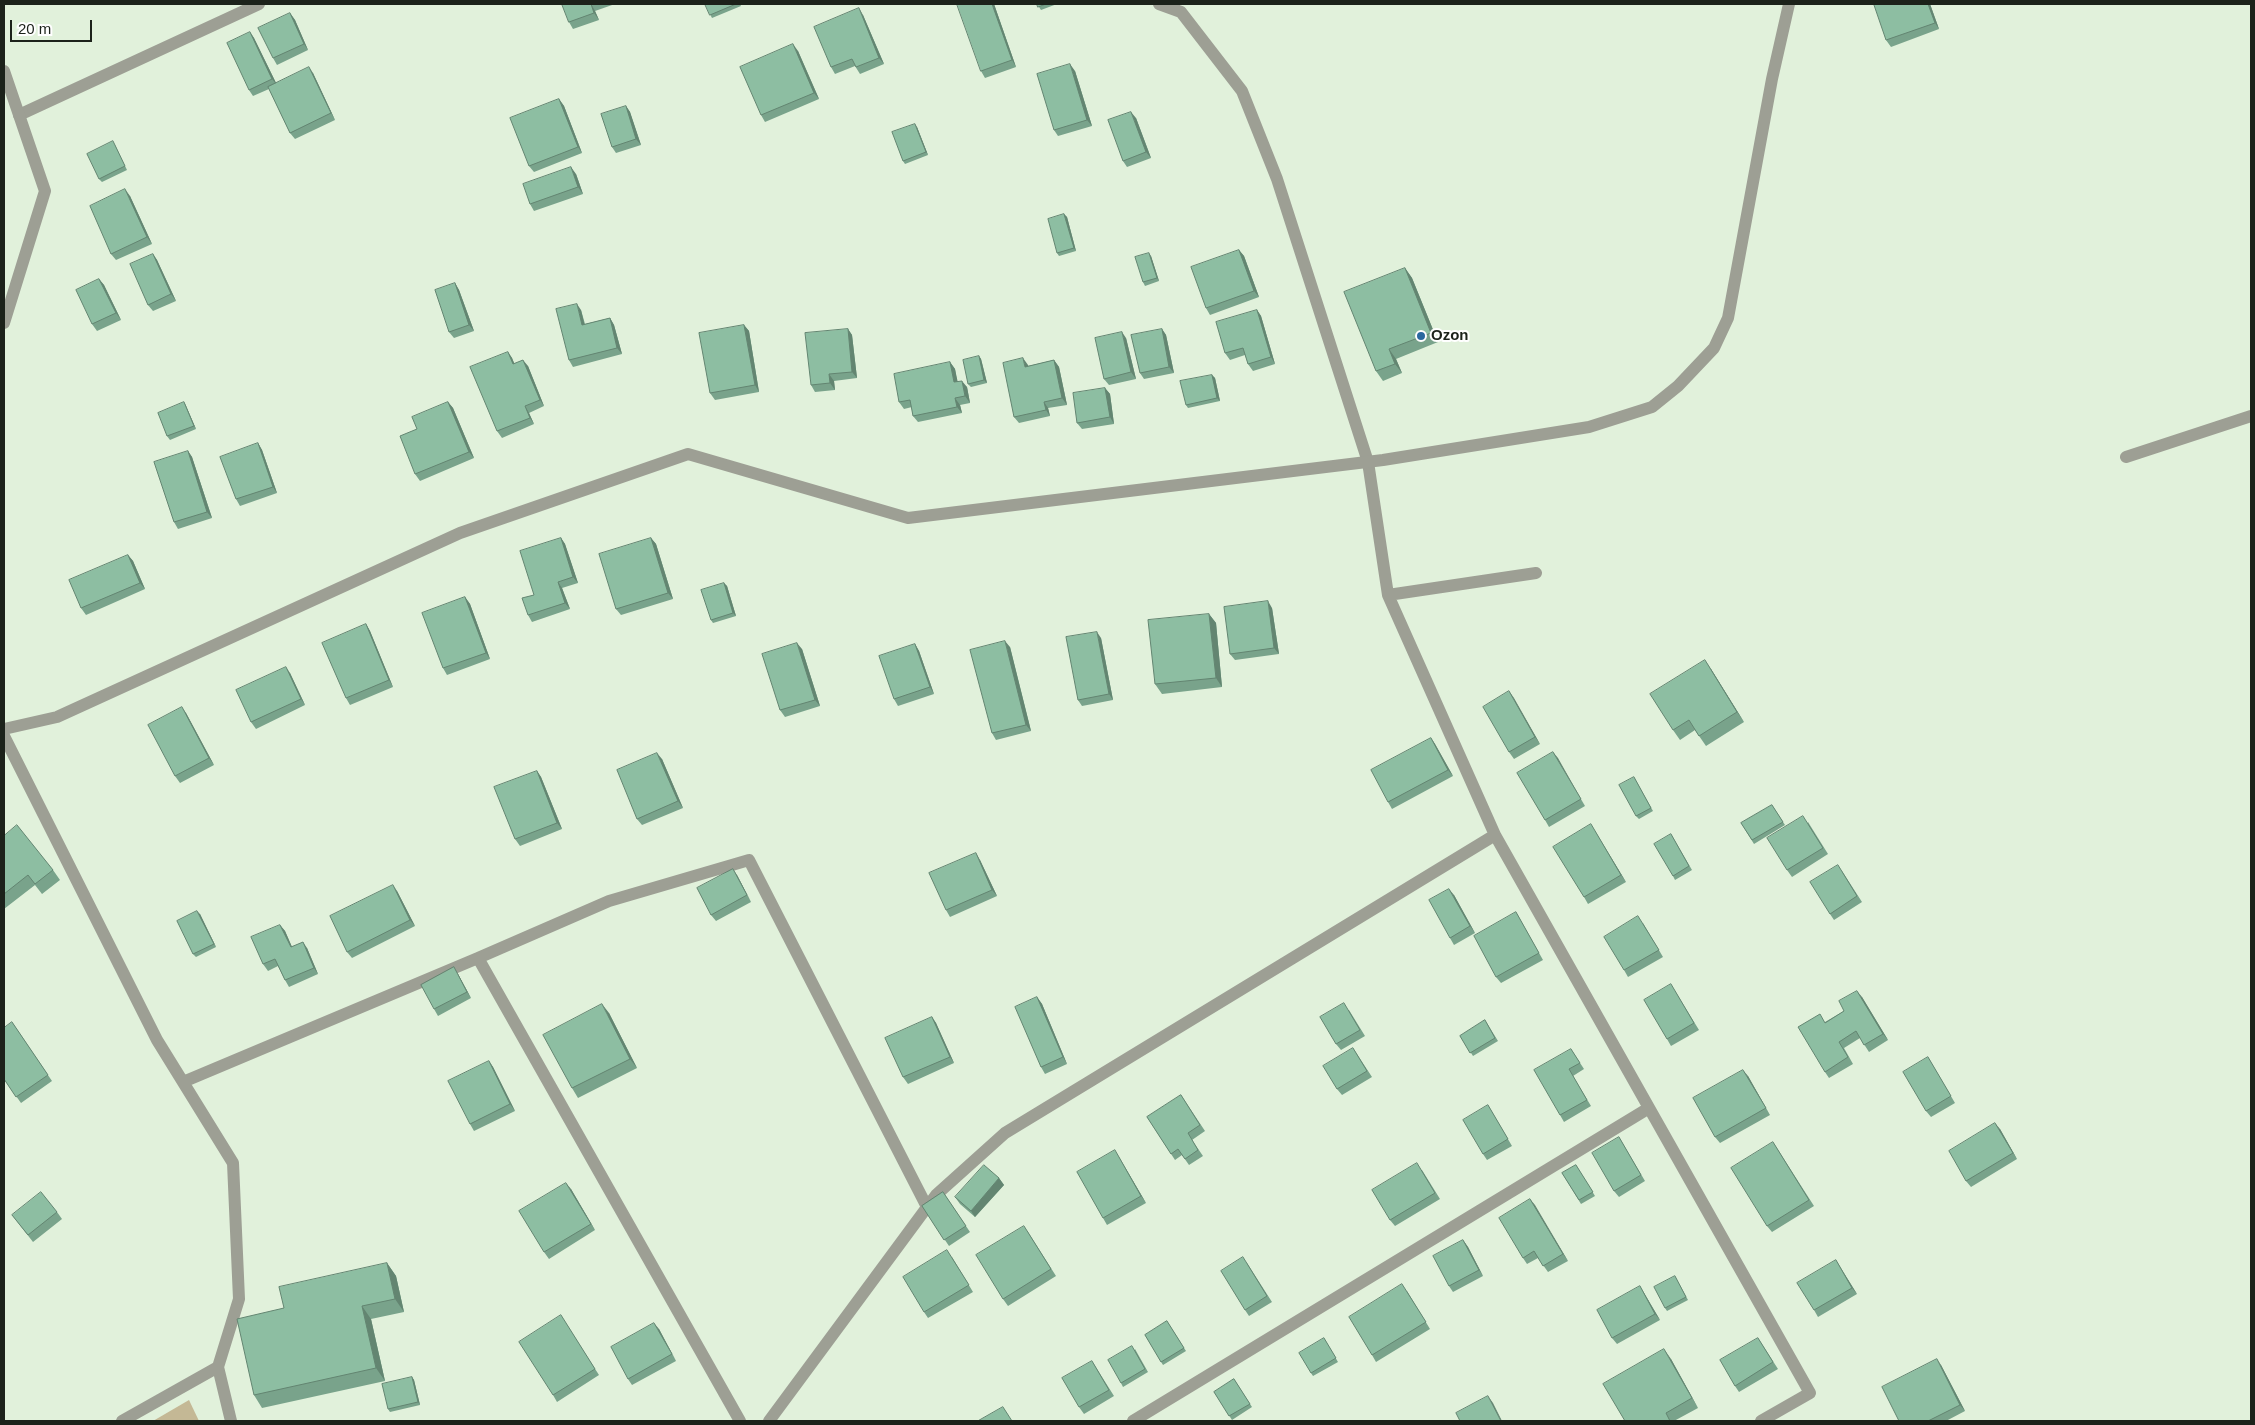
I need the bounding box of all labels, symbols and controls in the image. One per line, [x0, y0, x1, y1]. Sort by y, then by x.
scale bar [12, 10, 95, 42]
text: 20 m [18, 20, 51, 37]
place label: Ozon [1431, 327, 1468, 345]
marker: Ozon [1415, 330, 1427, 342]

